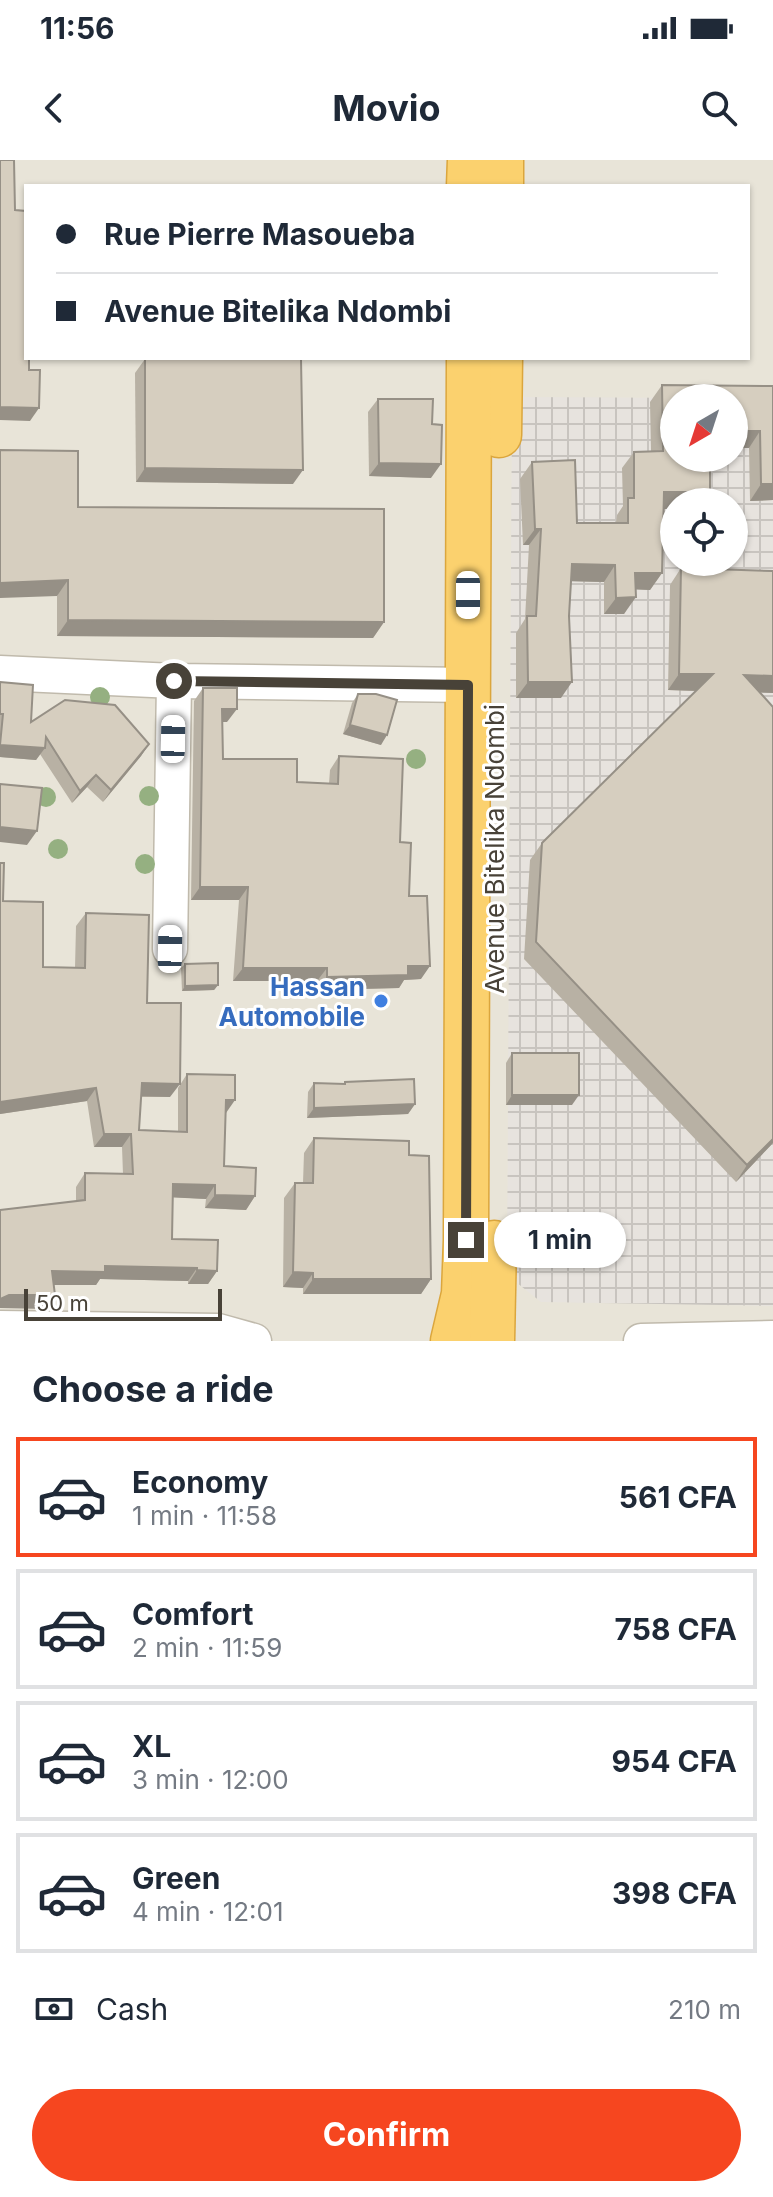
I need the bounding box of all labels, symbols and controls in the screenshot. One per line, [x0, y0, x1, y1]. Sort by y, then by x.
text: 11:56 [40, 10, 115, 46]
icon: back [32, 86, 76, 130]
text: Movio [332, 86, 441, 130]
icon: search [697, 86, 741, 130]
text: Rue Pierre Masoueba [104, 216, 415, 252]
text: Avenue Bitelika Ndombi [104, 293, 451, 329]
north arrow [660, 384, 748, 472]
map controls [660, 384, 748, 576]
button: locate [660, 488, 748, 576]
car [456, 571, 480, 619]
route start [156, 663, 192, 699]
street label: Avenue Bitelika Ndombi [479, 704, 510, 994]
car [161, 715, 185, 763]
car [158, 925, 182, 973]
place label: Hassan Automobile [219, 971, 365, 1032]
marker: Hassan Automobile [372, 992, 390, 1010]
callout: 1 min [494, 1212, 626, 1268]
route end [448, 1222, 484, 1258]
text: 1 min [528, 1224, 592, 1255]
scale bar [24, 1285, 222, 1321]
text: 50 m [36, 1290, 89, 1316]
text: Choose a ride [32, 1367, 274, 1411]
icon: car [36, 1461, 108, 1533]
text: Economy [132, 1464, 268, 1500]
text: 561 CFA [619, 1479, 737, 1515]
text: 1 min · 11:58 [132, 1500, 277, 1531]
icon: car [36, 1593, 108, 1665]
text: Comfort [132, 1596, 253, 1632]
text: 758 CFA [615, 1611, 737, 1647]
text: 2 min · 11:59 [132, 1632, 282, 1663]
icon: car [36, 1725, 108, 1797]
text: XL [132, 1728, 171, 1764]
text: 954 CFA [611, 1743, 737, 1779]
text: 3 min · 12:00 [132, 1764, 289, 1795]
icon: car [36, 1857, 108, 1929]
text: Green [132, 1860, 220, 1896]
text: 398 CFA [612, 1875, 737, 1911]
text: 4 min · 12:01 [132, 1896, 284, 1927]
icon: cash [32, 1987, 76, 2031]
text: Cash [96, 1991, 168, 2027]
text: 210 m [668, 1994, 741, 2025]
button: Confirm [32, 2089, 741, 2181]

